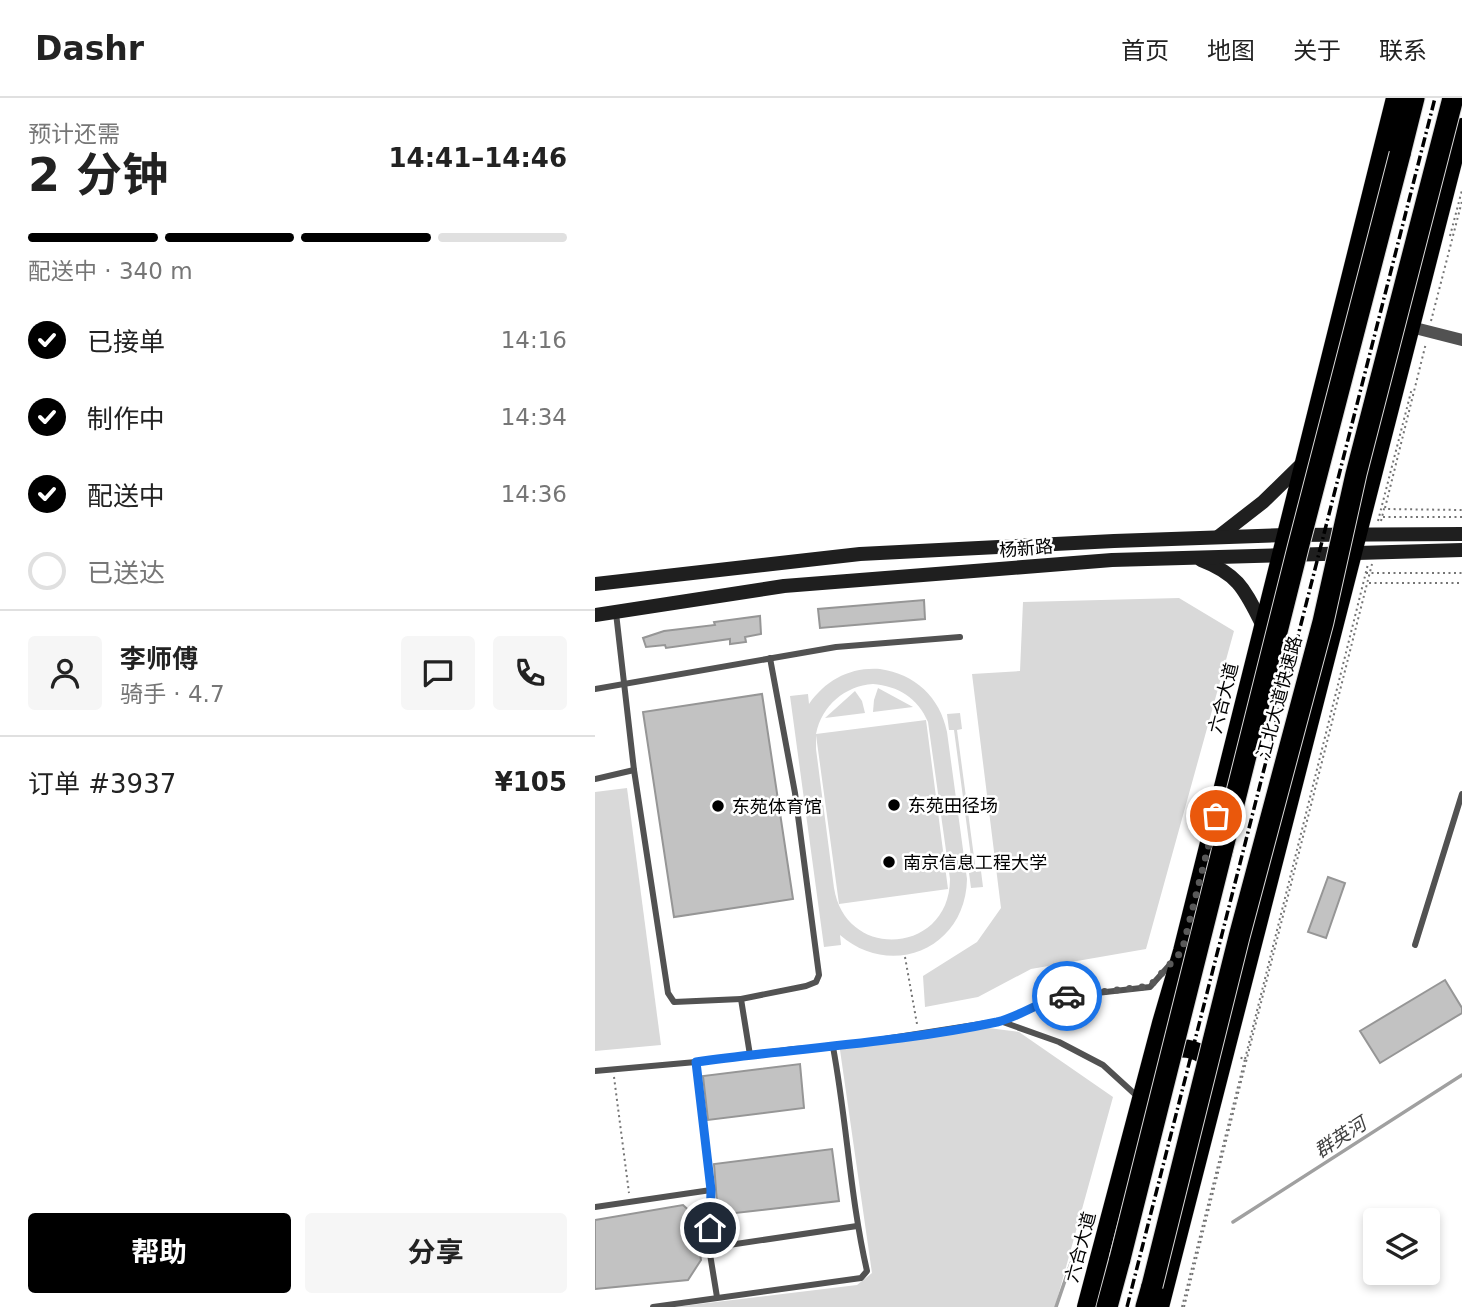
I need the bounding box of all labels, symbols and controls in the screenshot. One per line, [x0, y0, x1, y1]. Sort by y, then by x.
text: Dashr [35, 29, 144, 68]
text: 首页 [1121, 37, 1169, 65]
text: 地图 [1207, 37, 1255, 65]
text: 关于 [1293, 37, 1341, 65]
text: 联系 [1379, 37, 1427, 65]
text: 预计还需 [28, 121, 120, 147]
text: 14:41–14:46 [388, 143, 567, 173]
text: 2 分钟 [28, 148, 168, 202]
text: 配送中 · 340 m [28, 258, 193, 284]
icon: check [28, 321, 66, 359]
text: 已接单 [87, 327, 165, 357]
text: 14:16 [501, 327, 567, 353]
icon: check [28, 398, 66, 436]
text: 制作中 [87, 404, 165, 434]
text: 14:34 [501, 404, 567, 430]
icon: check [28, 475, 66, 513]
text: 配送中 [87, 481, 165, 511]
text: 14:36 [501, 481, 567, 507]
street label: 杨新路 [998, 535, 1054, 561]
text: 已送达 [87, 558, 165, 588]
street label: 江北大道快速路 [1253, 633, 1305, 761]
button: person [28, 636, 102, 710]
button: chat [401, 636, 475, 710]
button: phone [493, 636, 567, 710]
text: 李师傅 [120, 644, 198, 674]
street label: 六合大道 [1204, 661, 1242, 735]
text: 骑手 · 4.7 [120, 681, 225, 707]
text: ¥105 [495, 767, 567, 797]
text: 订单 #3937 [28, 769, 176, 799]
pin [1186, 786, 1246, 846]
place label: 东苑田径场 [908, 795, 998, 816]
place label: 东苑体育馆 [732, 796, 822, 817]
marker: 东苑田径场 [886, 797, 902, 813]
icon: bag [1197, 797, 1235, 835]
marker: 东苑体育馆 [710, 798, 726, 814]
place label: 南京信息工程大学 [903, 852, 1047, 873]
marker: 南京信息工程大学 [881, 854, 897, 870]
courier [1032, 961, 1102, 1031]
icon: car [1048, 977, 1086, 1015]
water label: 群英河 [1310, 1110, 1373, 1162]
pin [680, 1198, 740, 1258]
map controls [1363, 1208, 1440, 1285]
button: layers [1363, 1208, 1440, 1285]
icon: home [691, 1209, 729, 1247]
street label: 六合大道 [1061, 1210, 1099, 1284]
button: 帮助 [28, 1213, 291, 1293]
button: 分享 [305, 1213, 567, 1293]

